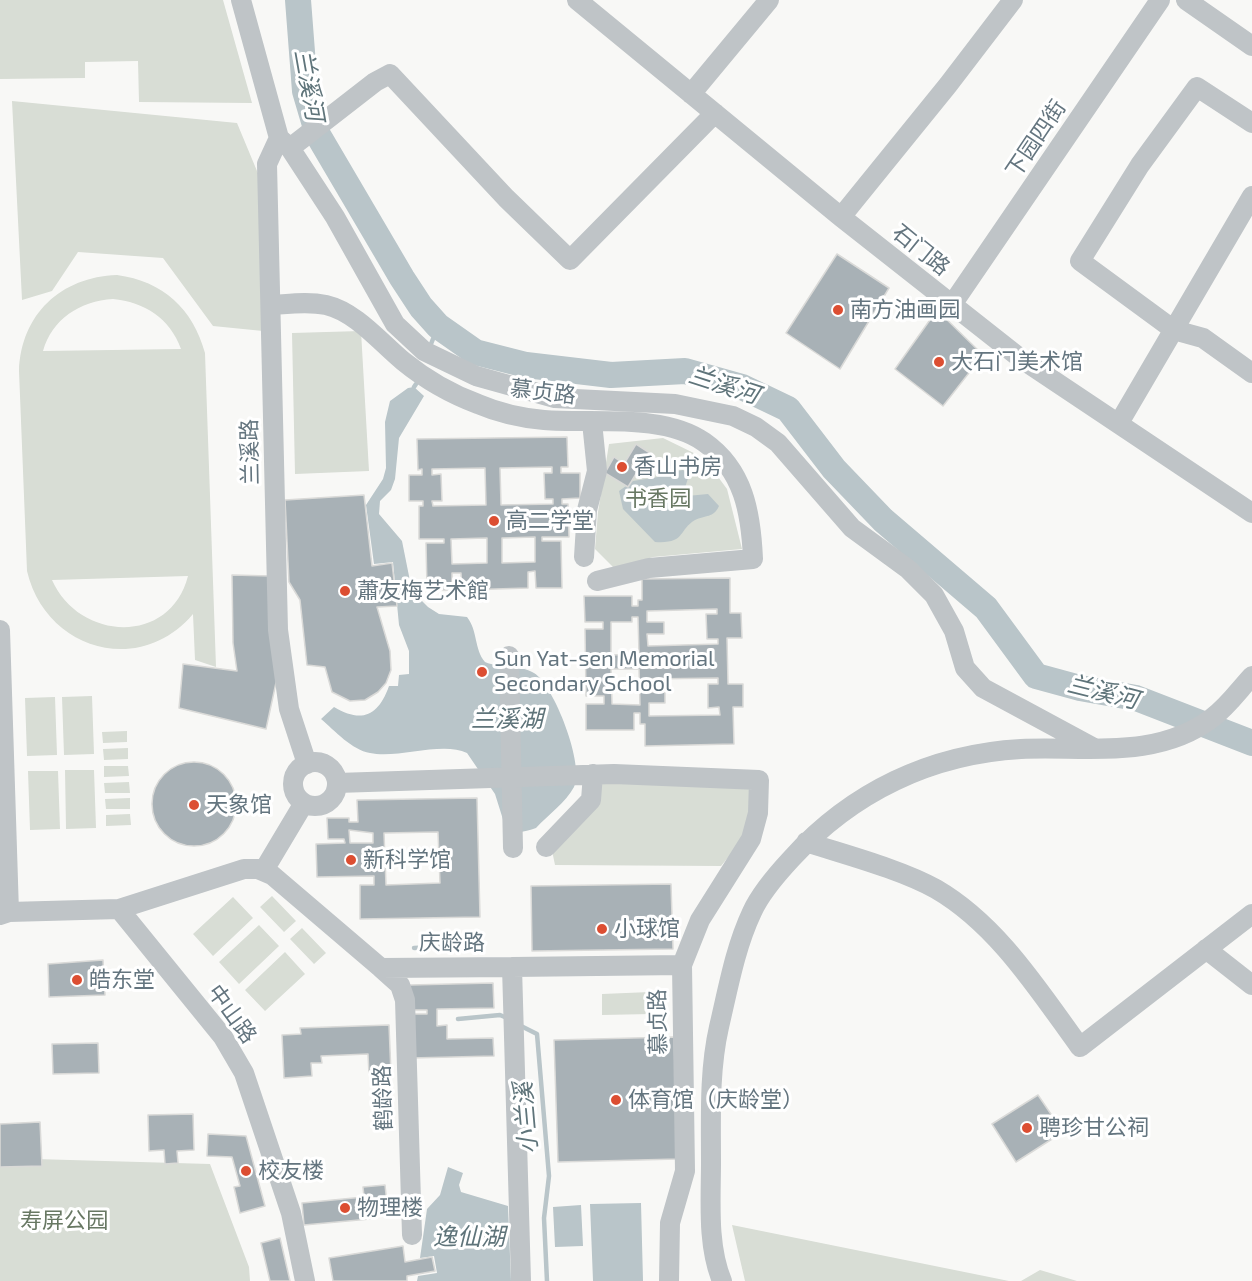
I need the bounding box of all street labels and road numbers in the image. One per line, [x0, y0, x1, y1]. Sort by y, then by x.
street label: 下园四街 [1000, 95, 1072, 183]
street label: 石门路 [887, 219, 955, 281]
street label: 慕贞路 [509, 375, 577, 409]
street label: 兰溪路 [236, 419, 264, 485]
street label: 庆龄路 [419, 930, 485, 956]
street label: 中山路 [202, 980, 262, 1048]
street label: 慕贞路 [644, 989, 672, 1055]
street label: 鹤龄路 [369, 1065, 397, 1131]

